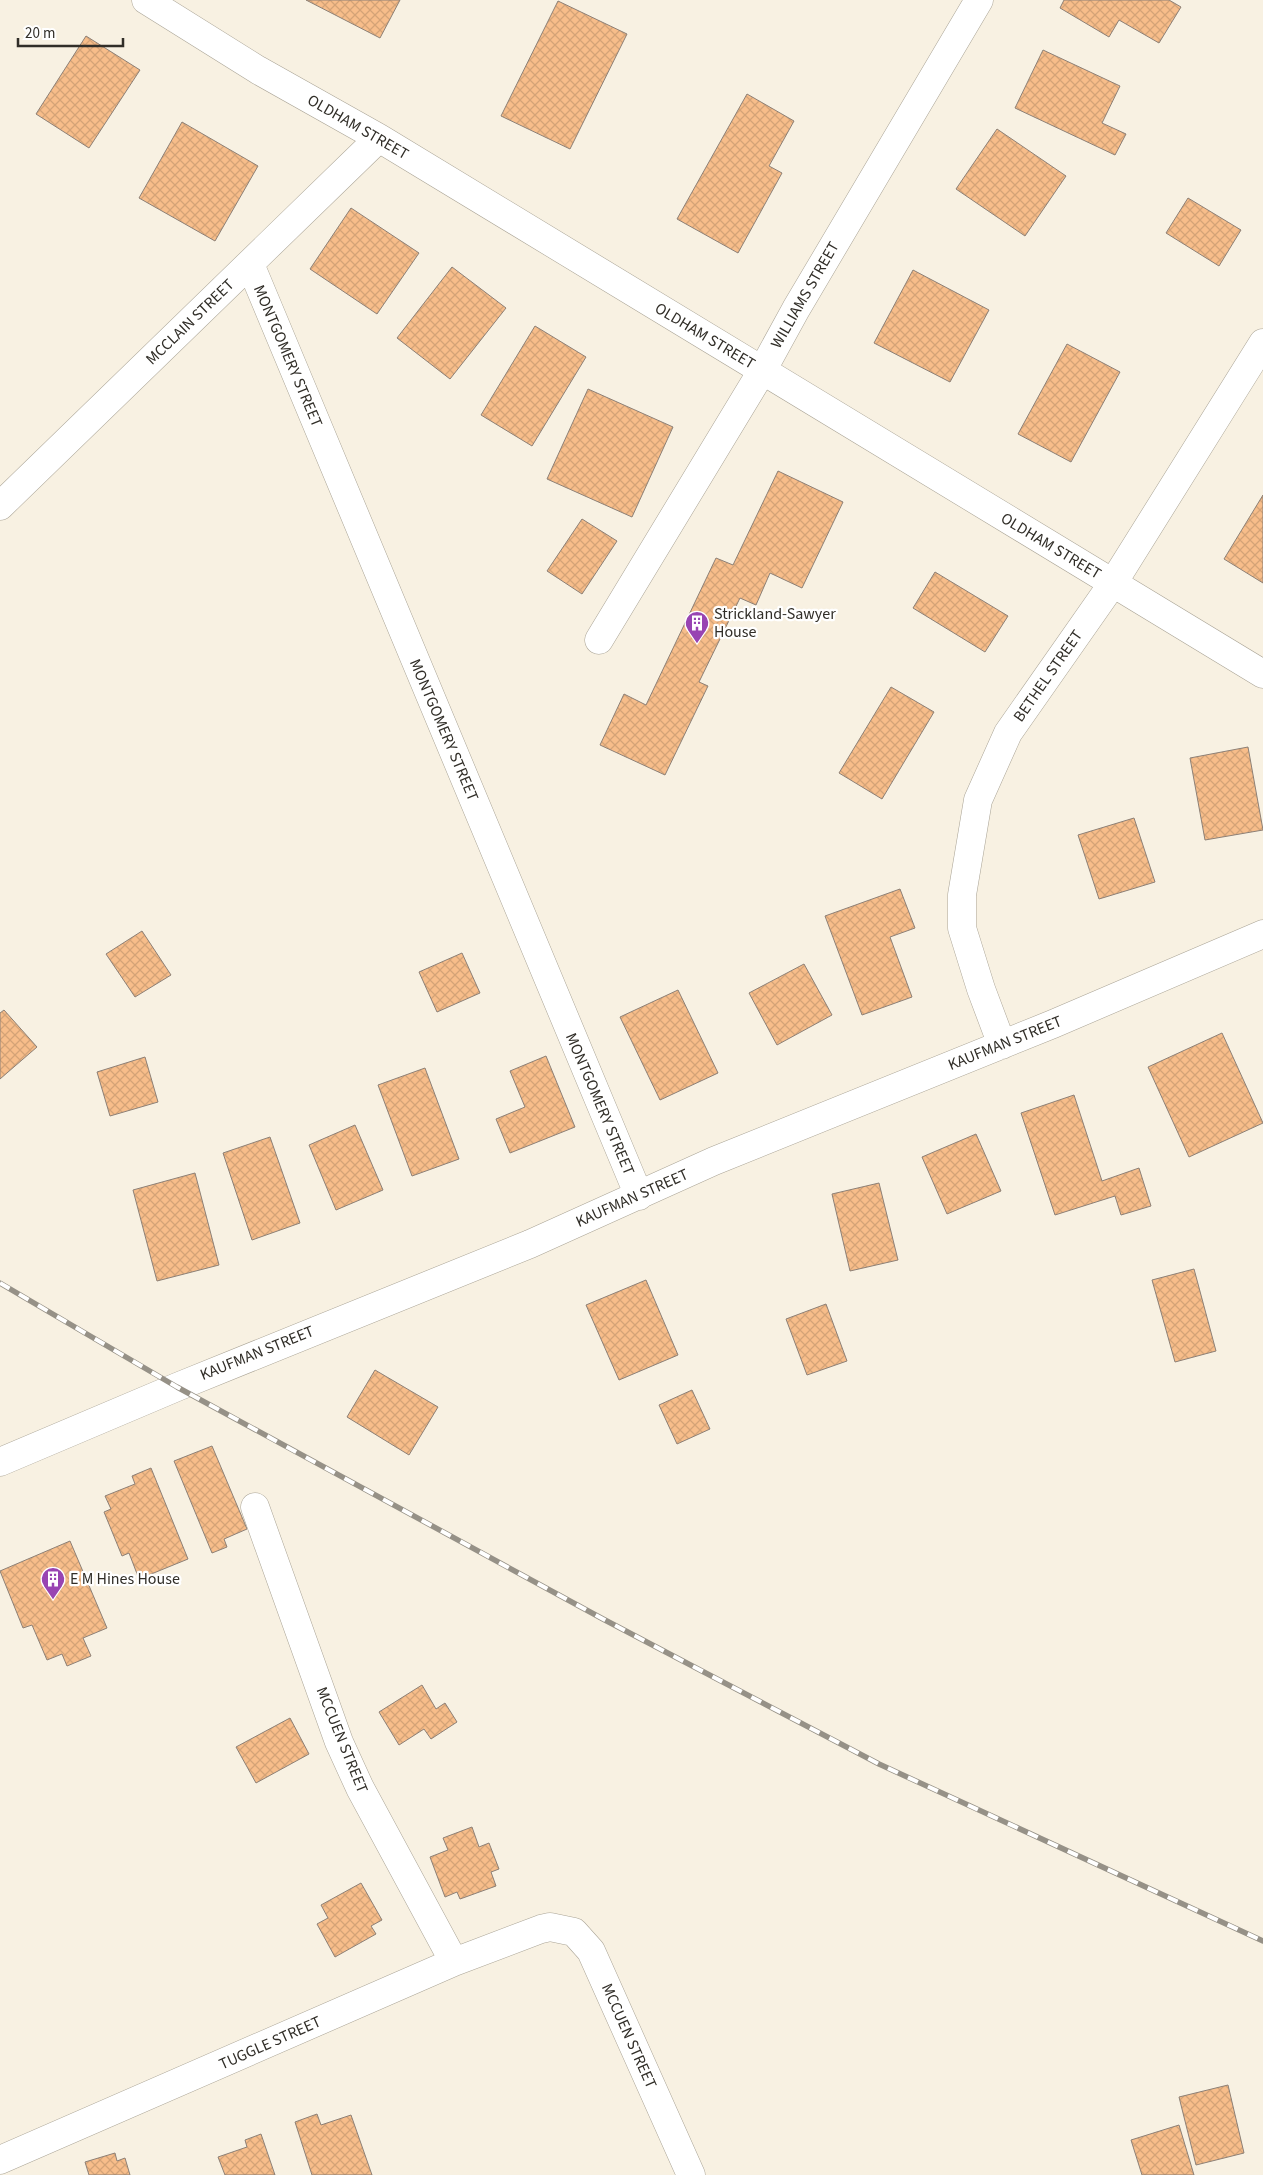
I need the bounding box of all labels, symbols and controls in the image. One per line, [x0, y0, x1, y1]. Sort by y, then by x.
scale bar [18, 15, 122, 47]
text: 20 m [25, 23, 55, 44]
street label: OLDHAM STREET [303, 89, 413, 165]
street label: WILLIAMS STREET [765, 237, 845, 352]
street label: MCCLAIN STREET [141, 274, 239, 370]
street label: MONTGOMERY STREET [248, 281, 328, 431]
street label: OLDHAM STREET [651, 297, 760, 375]
street label: OLDHAM STREET [997, 507, 1106, 585]
place label: Strickland-Sawyer House [714, 603, 836, 643]
building icon: Strickland-Sawyer House [684, 610, 710, 644]
street label: BETHEL STREET [1008, 625, 1088, 726]
street label: MONTGOMERY STREET [404, 655, 484, 805]
street label: KAUFMAN STREET [945, 1010, 1066, 1076]
street label: MONTGOMERY STREET [560, 1029, 640, 1179]
street label: KAUFMAN STREET [572, 1163, 692, 1233]
street label: KAUFMAN STREET [197, 1320, 318, 1386]
building icon: E M Hines House [40, 1566, 66, 1600]
place label: E M Hines House [70, 1568, 180, 1590]
street label: MCCUEN STREET [311, 1684, 373, 1797]
street label: MCCUEN STREET [596, 1980, 662, 2092]
street label: TUGGLE STREET [216, 2011, 325, 2075]

